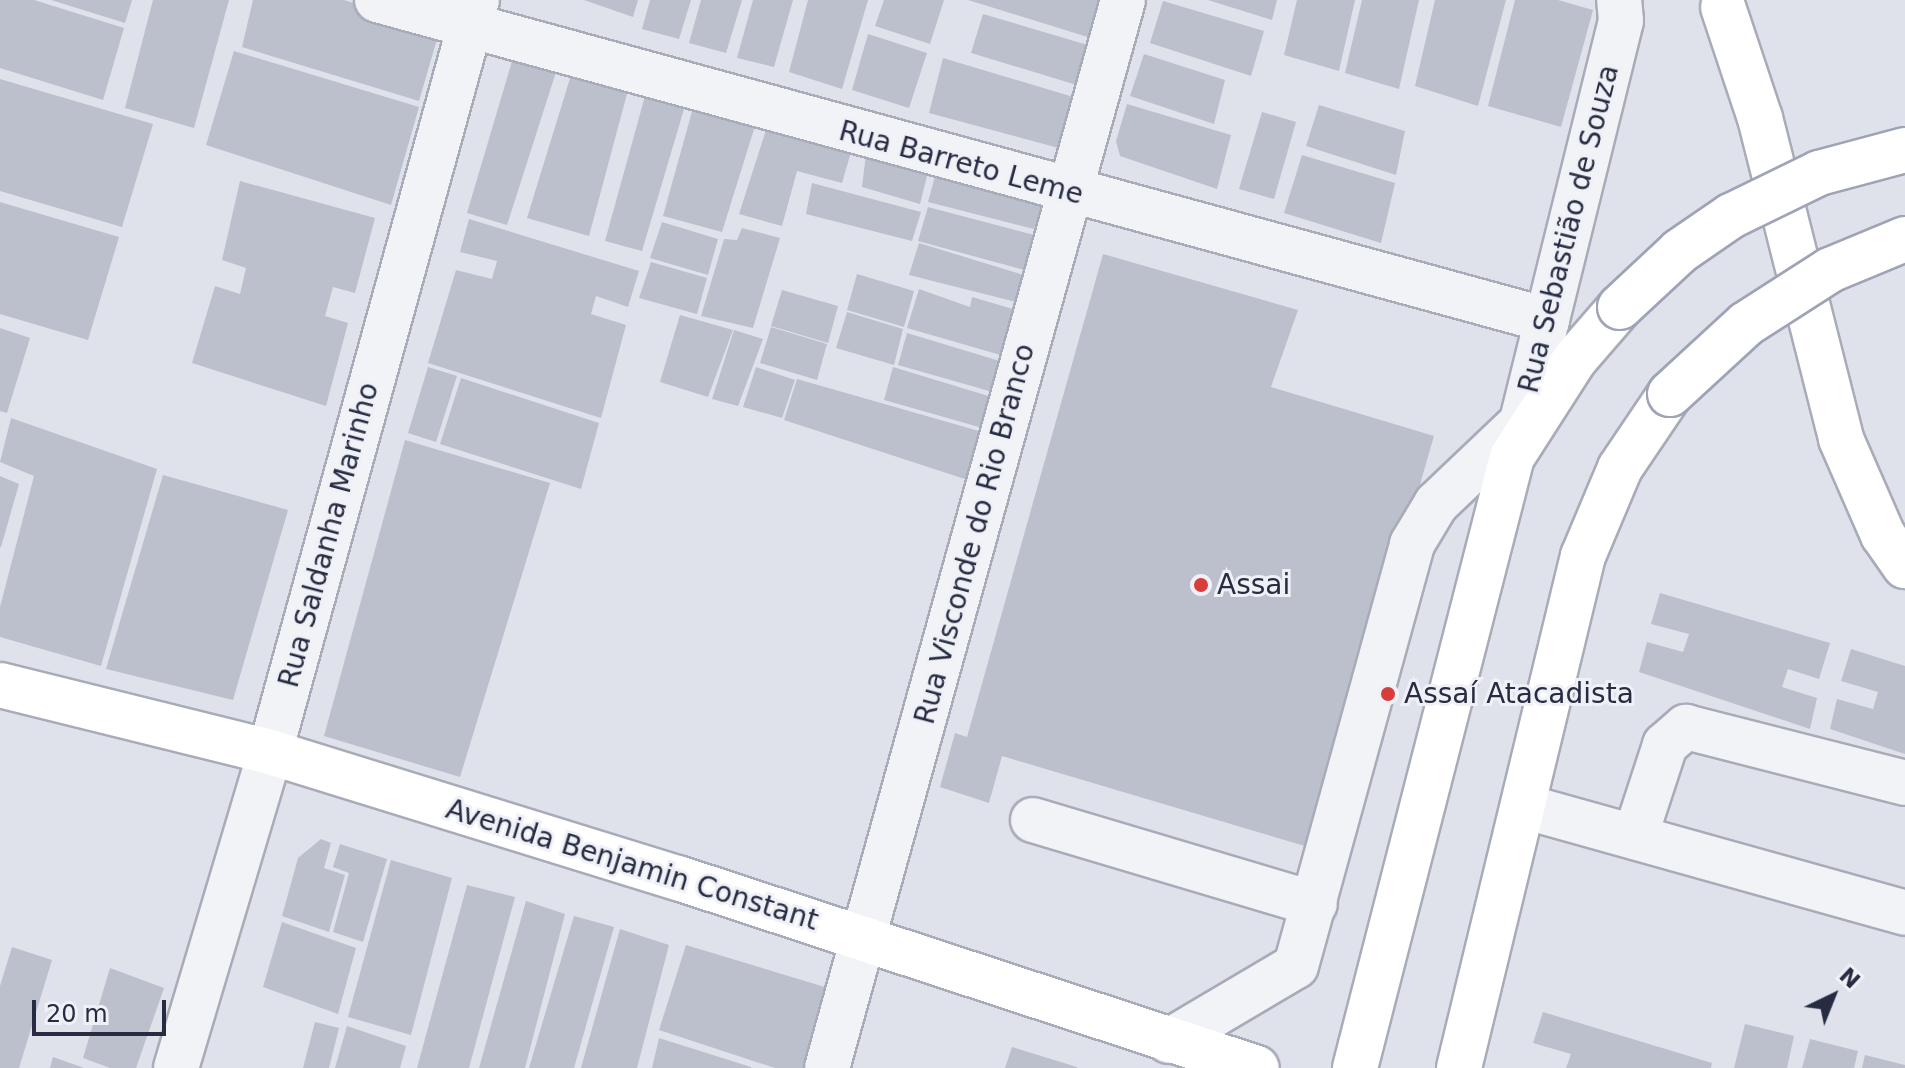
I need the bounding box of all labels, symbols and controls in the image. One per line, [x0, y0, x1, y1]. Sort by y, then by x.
street label: Rua Sebastião de Souza [1512, 62, 1626, 396]
street label: Rua Barreto Leme [835, 114, 1087, 212]
street label: Rua Visconde do Rio Branco [908, 340, 1042, 728]
street label: Rua Saldanha Marinho [272, 379, 386, 691]
place label: Assai [1217, 568, 1290, 602]
marker: Assai [1192, 576, 1210, 594]
place label: Assaí Atacadista [1404, 677, 1634, 711]
marker: Assaí Atacadista [1379, 685, 1397, 703]
street label: Avenida Benjamin Constant [442, 792, 822, 938]
north arrow [1793, 956, 1873, 1036]
text: N [1834, 963, 1865, 994]
scale bar [36, 984, 170, 1034]
text: 20 m [46, 1000, 108, 1028]

